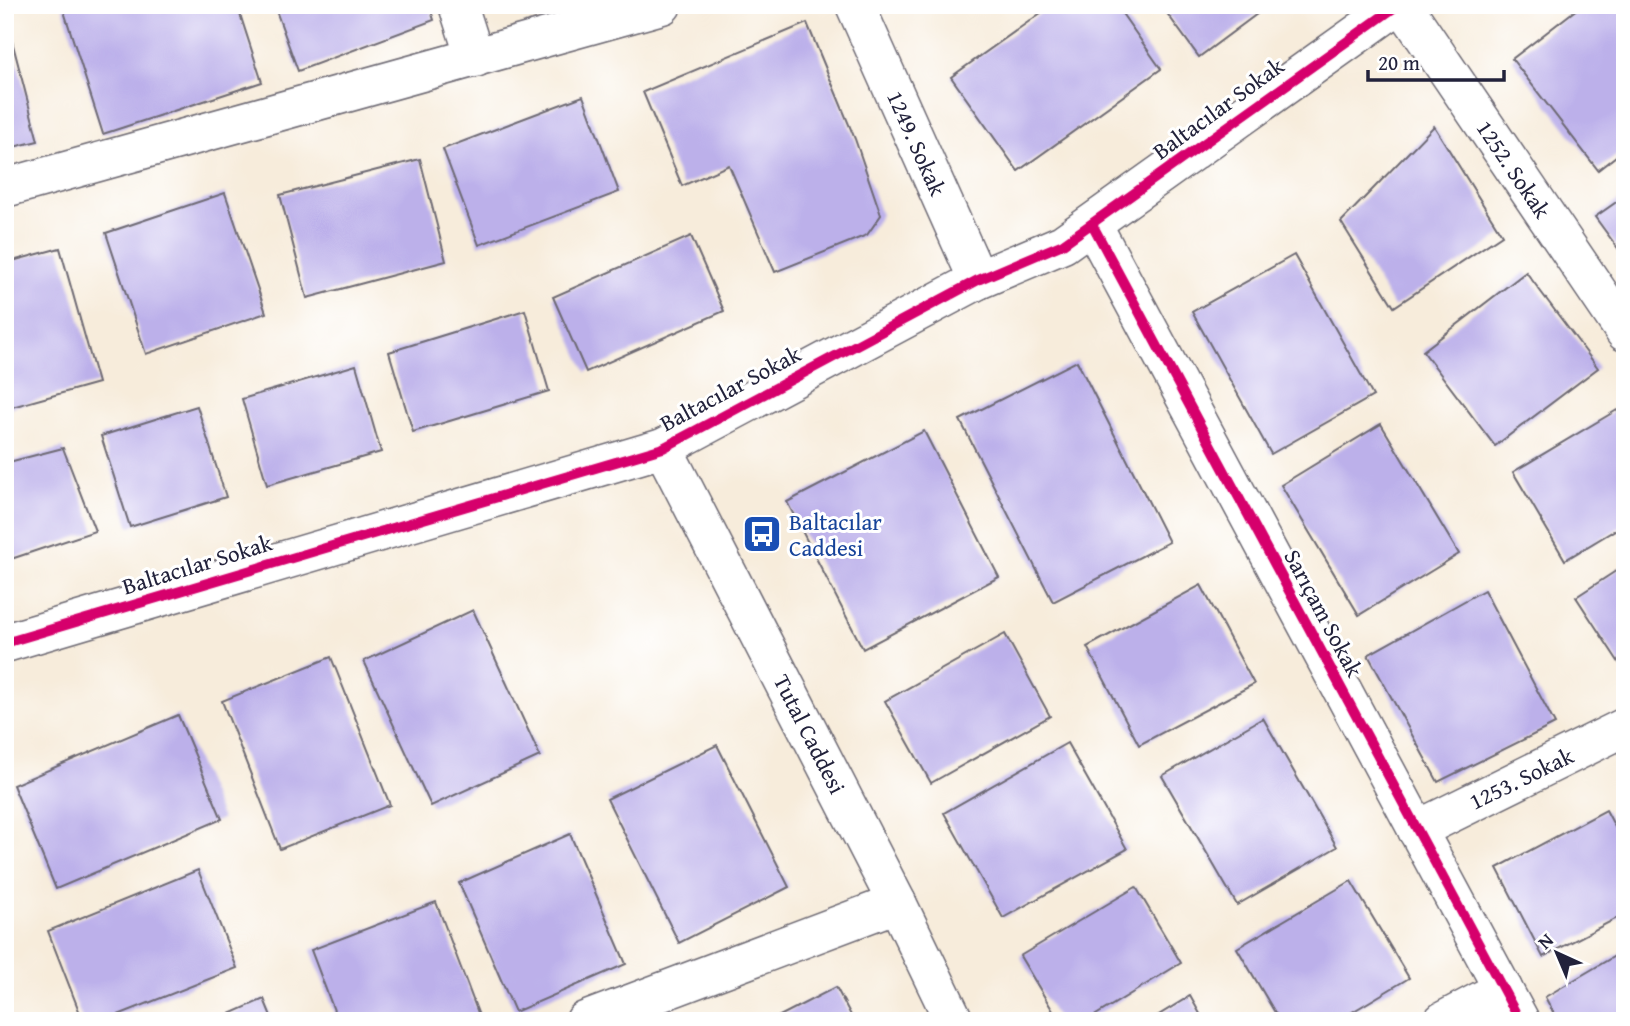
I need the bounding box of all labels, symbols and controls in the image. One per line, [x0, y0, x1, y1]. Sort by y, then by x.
scale bar [1368, 38, 1504, 82]
text: 20 m [1378, 47, 1420, 78]
street label: Baltacılar Sokak [1146, 49, 1291, 167]
street label: 1249. Sokak [879, 85, 955, 201]
street label: 1252. Sokak [1469, 113, 1559, 225]
street label: Baltacılar Sokak [654, 337, 806, 439]
place label: Baltacılar Caddesi [789, 505, 882, 564]
bus stop icon: Baltacılar Caddesi [741, 513, 783, 555]
street label: Baltacılar Sokak [118, 525, 276, 602]
street label: Sarıçam Sokak [1277, 543, 1372, 683]
street label: Tutal Caddesi [766, 669, 854, 799]
street label: 1253. Sokak [1463, 738, 1579, 817]
north arrow [1522, 918, 1592, 988]
text: N [1531, 926, 1560, 955]

